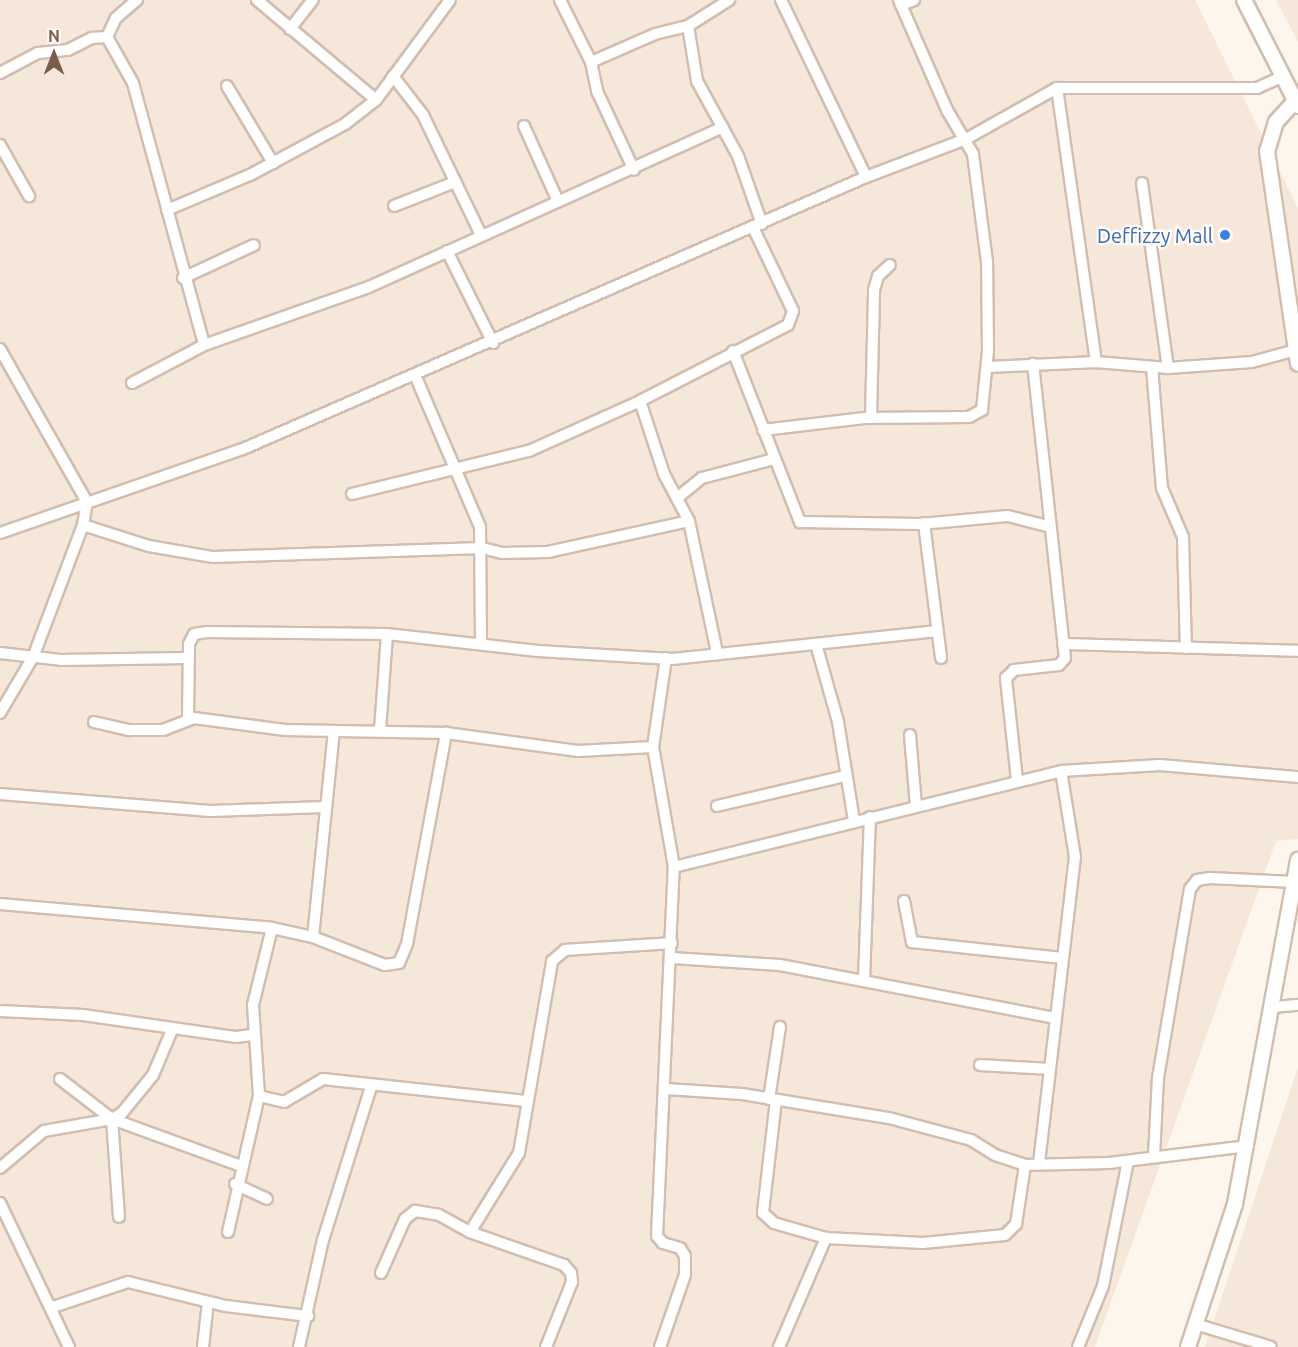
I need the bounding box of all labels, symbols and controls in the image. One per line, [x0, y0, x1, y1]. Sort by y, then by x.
north arrow [24, 24, 84, 84]
text: N [48, 27, 60, 45]
place label: Deffizzy Mall [1097, 223, 1213, 247]
marker: Deffizzy Mall [1218, 228, 1232, 242]

